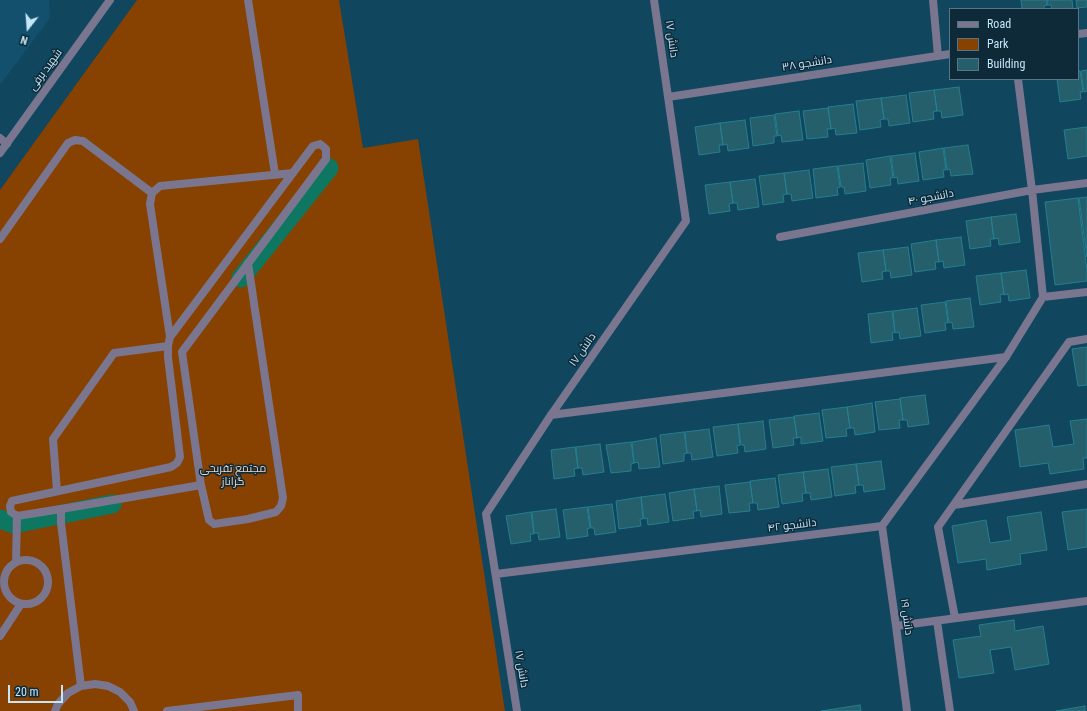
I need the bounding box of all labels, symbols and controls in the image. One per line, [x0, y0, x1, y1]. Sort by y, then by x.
north arrow [8, 8, 48, 48]
legend [949, 8, 1079, 80]
text: Road [987, 17, 1011, 31]
street label: دانش ۱۷ [662, 19, 680, 59]
text: N [19, 33, 29, 47]
text: Park [987, 37, 1008, 51]
street label: شهید برفی [26, 47, 66, 93]
street label: دانشجو ۳۸ [781, 54, 833, 74]
text: Building [987, 57, 1025, 71]
street label: دانشجو ۴۰ [907, 187, 955, 209]
street label: دانش ۱۷ [567, 331, 599, 369]
park label: مجتمع تفریحی گراناز [200, 462, 266, 488]
street label: دانشجو ۴۲ [767, 516, 817, 536]
street label: دانش ۱۹ [897, 598, 915, 636]
street label: دانش ۱۷ [512, 649, 530, 689]
scale bar [10, 677, 65, 703]
text: 20 m [15, 685, 39, 699]

